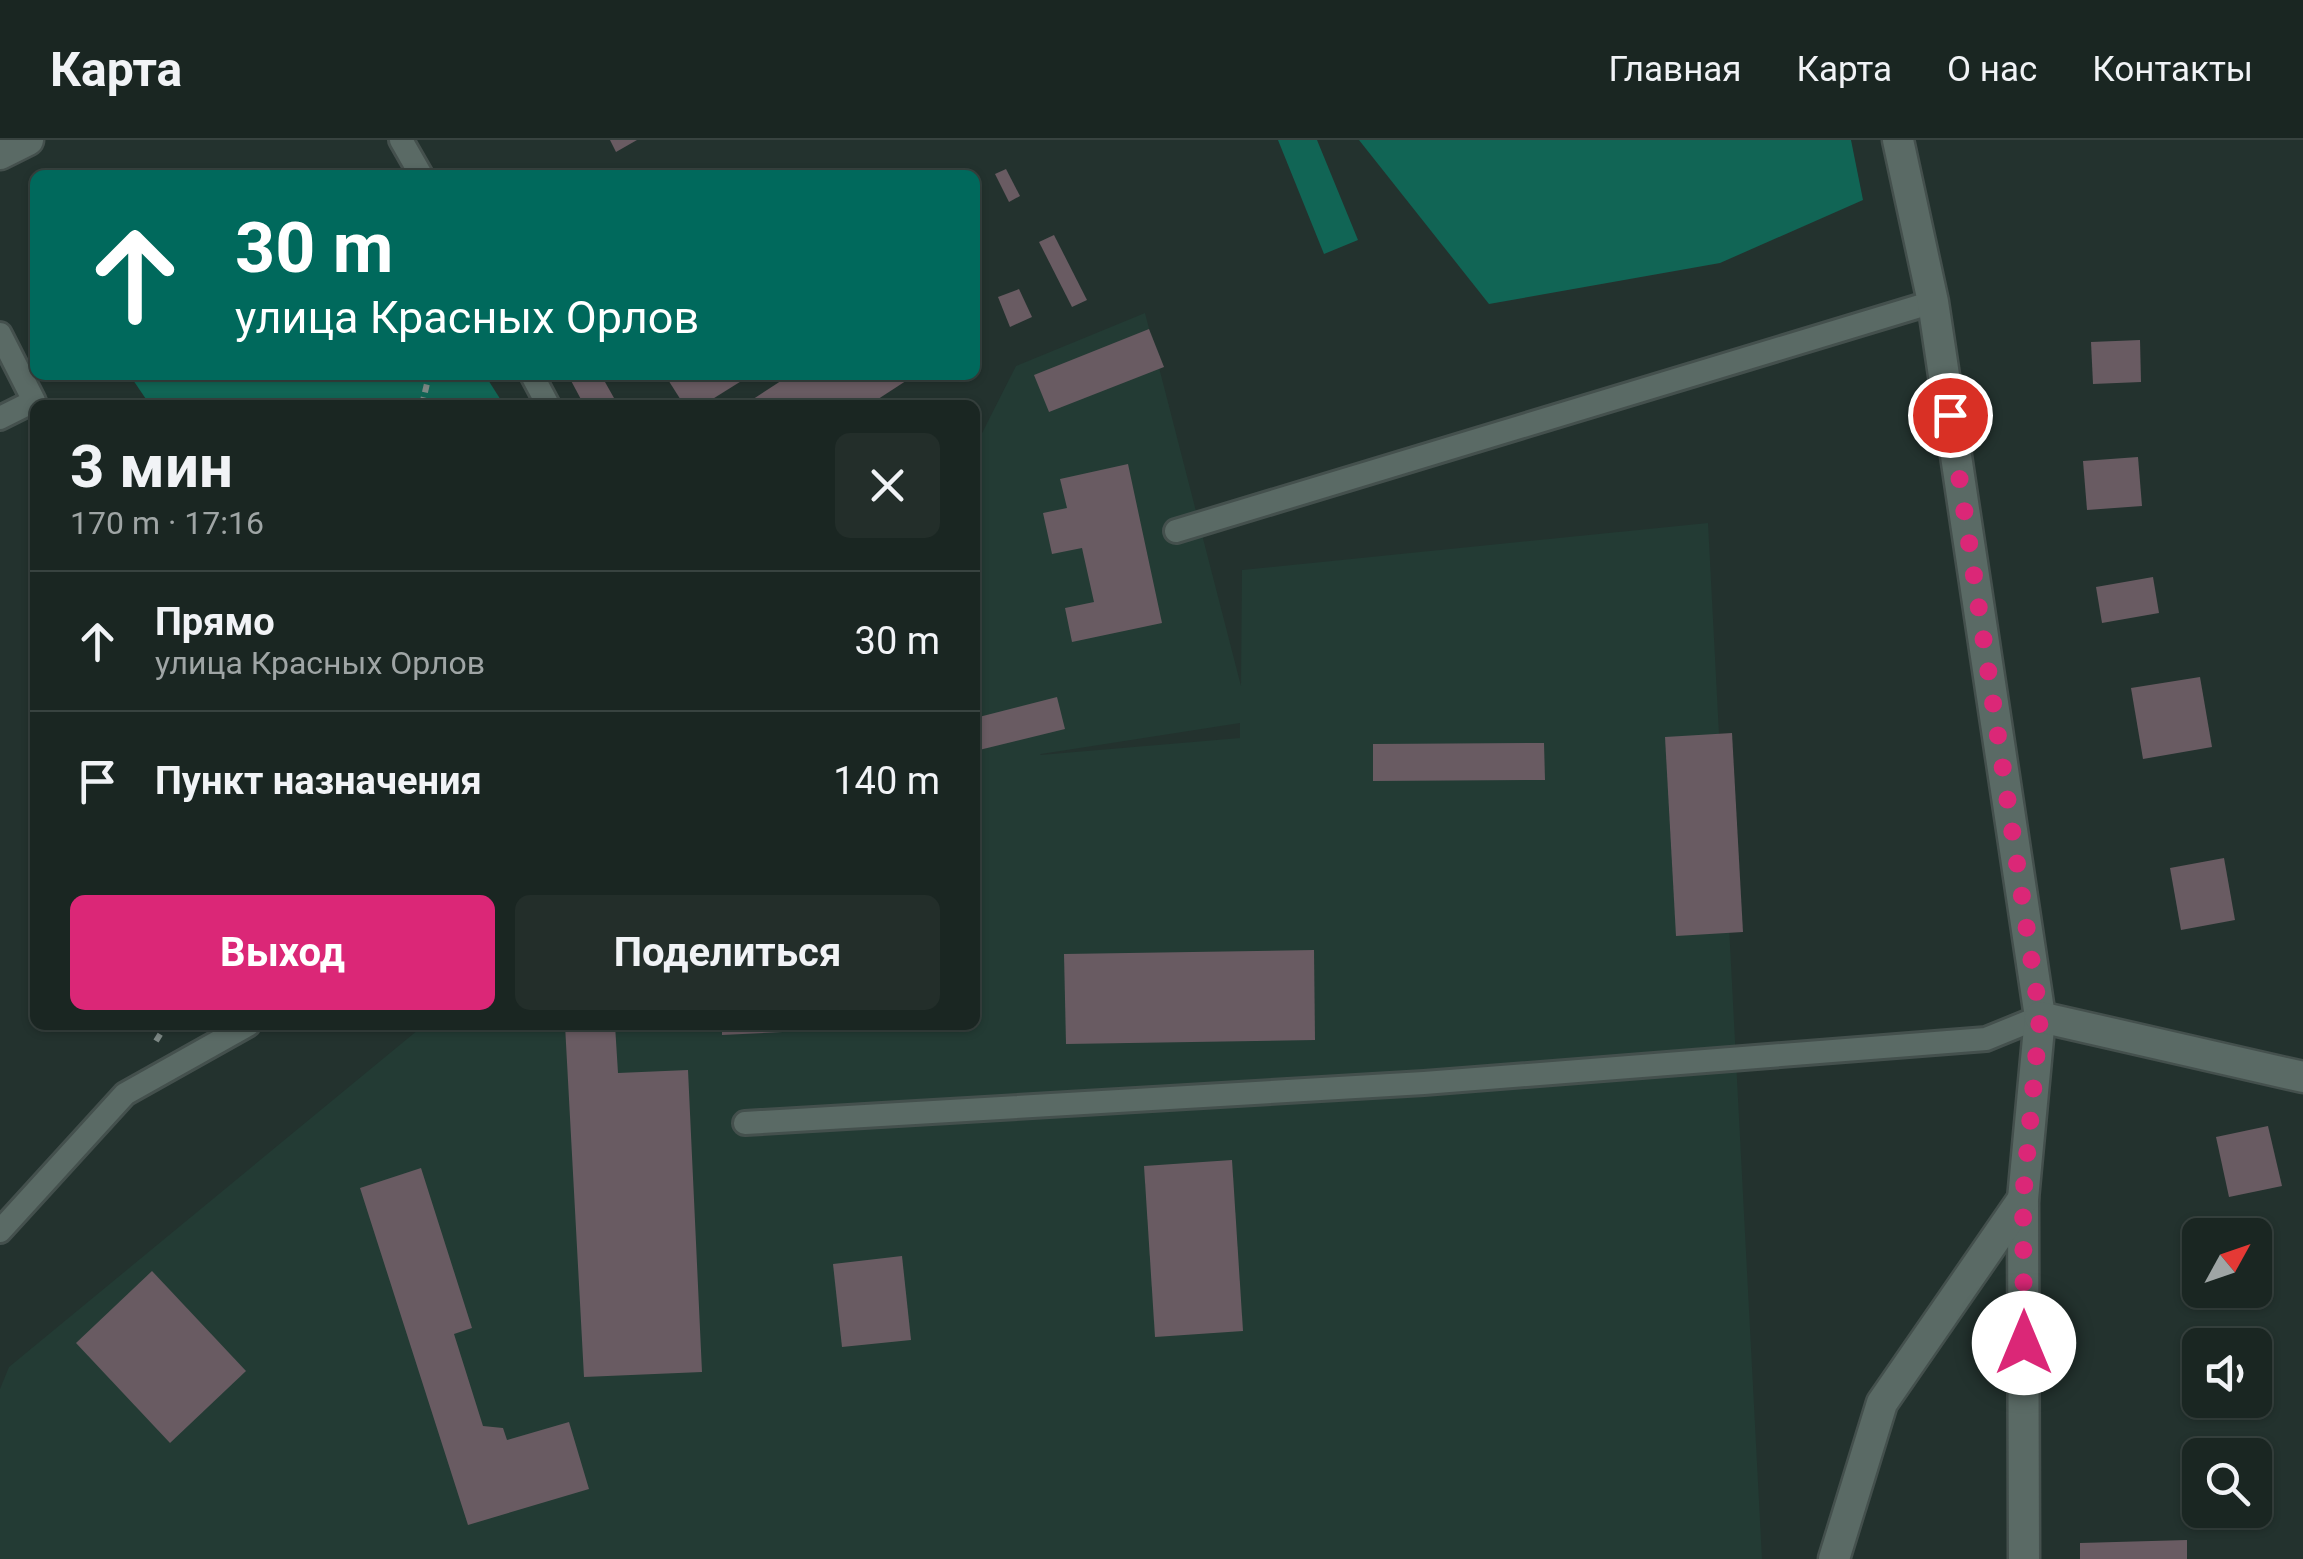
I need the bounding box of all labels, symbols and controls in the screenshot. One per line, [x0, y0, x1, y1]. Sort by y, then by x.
text: Карта [50, 41, 182, 98]
text: Главная [1609, 49, 1742, 90]
text: Карта [1797, 49, 1892, 90]
text: О нас [1947, 49, 2037, 90]
text: Контакты [2092, 49, 2253, 90]
text: 30 m [235, 207, 393, 289]
icon: ahead [70, 210, 200, 340]
text: улица Красных Орлов [235, 291, 699, 344]
pin [1908, 373, 1993, 458]
icon: arrive [1923, 388, 1978, 443]
text: 3 мин [70, 431, 233, 502]
button: close [835, 433, 940, 538]
text: 170 m · 17:16 [70, 504, 264, 542]
text: Прямо [155, 600, 275, 644]
icon: ahead [70, 614, 125, 669]
text: 30 m [855, 619, 940, 663]
text: улица Красных Орлов [155, 644, 485, 682]
icon: arrive [70, 754, 125, 809]
text: Пункт назначения [155, 759, 482, 803]
text: 140 m [833, 759, 940, 803]
button: Выход [70, 895, 495, 1010]
button: Поделиться [515, 895, 940, 1010]
north arrow [2182, 1218, 2272, 1308]
map controls [2182, 1218, 2272, 1528]
position arrow [1972, 1291, 2076, 1395]
button: sound [2182, 1328, 2272, 1418]
button: search [2182, 1438, 2272, 1528]

